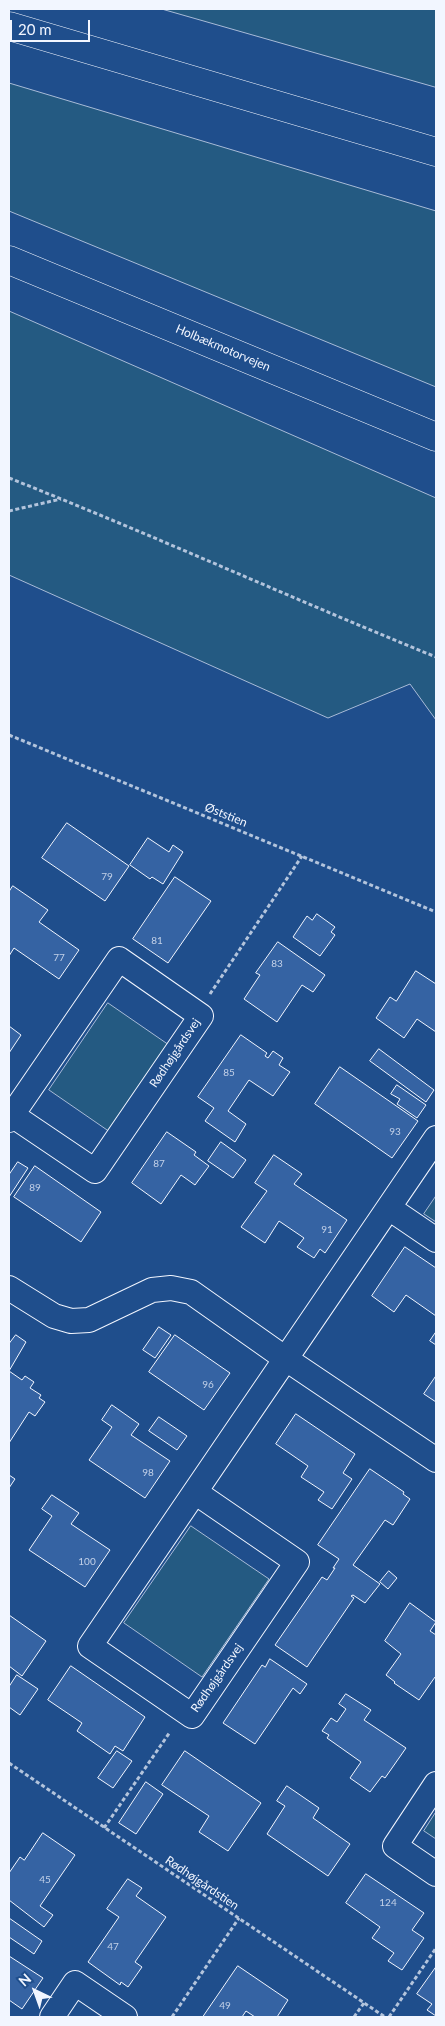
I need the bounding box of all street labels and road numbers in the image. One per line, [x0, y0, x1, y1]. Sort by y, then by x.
street label: Holbækmotorvejen [174, 322, 272, 374]
street label: Øststien [203, 800, 249, 830]
street label: Rødhøjgårdsvej [147, 1016, 203, 1090]
street label: Rødhøjgårdsvej [188, 1641, 246, 1715]
street label: Rødhøjgårdstien [162, 1853, 242, 1913]

